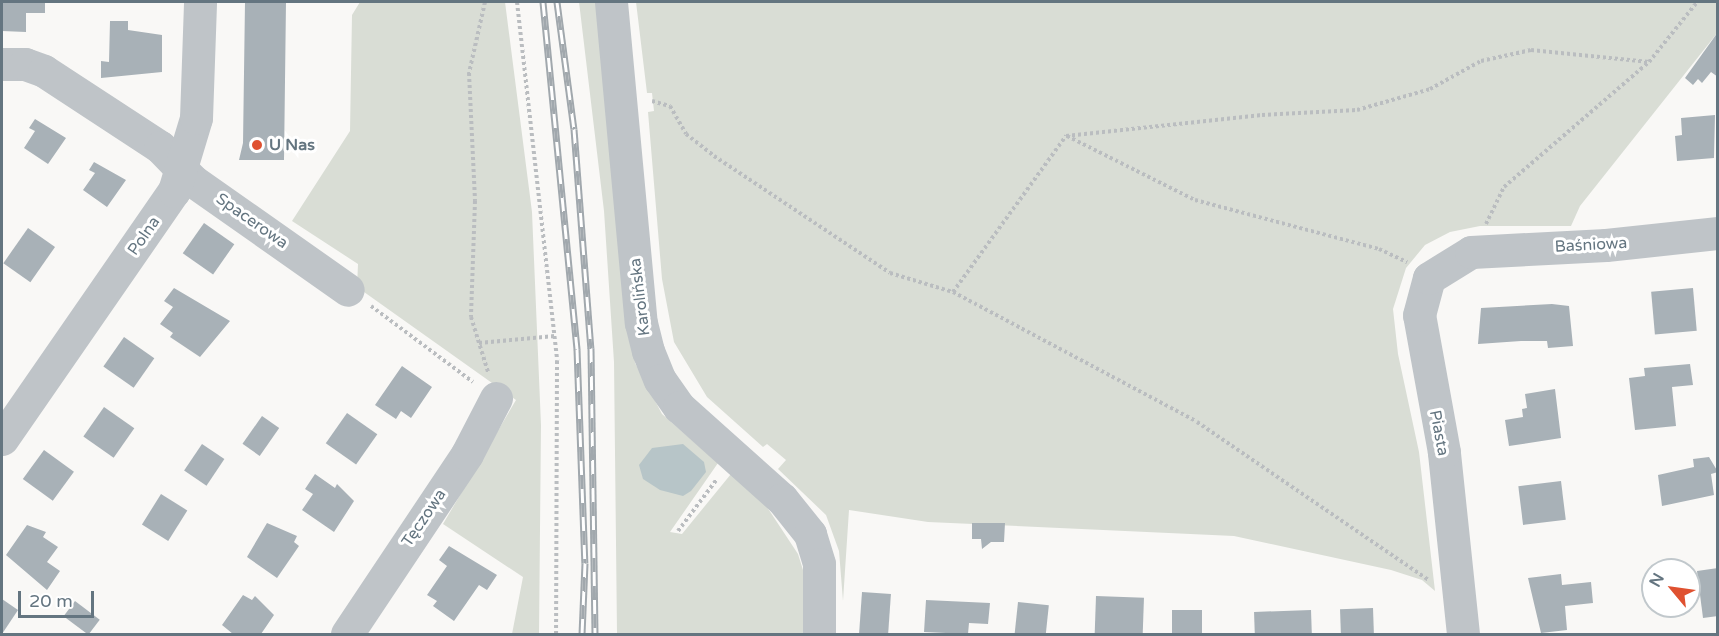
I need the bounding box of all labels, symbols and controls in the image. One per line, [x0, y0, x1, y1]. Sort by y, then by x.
place label: U Nas [269, 135, 315, 155]
marker: U Nas [250, 138, 264, 152]
street label: Spacerowa [212, 189, 292, 253]
street label: Polna [124, 213, 164, 259]
street label: Baśniowa [1554, 234, 1628, 256]
street label: Karolińska [626, 257, 654, 337]
street label: Piasta [1425, 408, 1453, 458]
street label: Tęczowa [398, 485, 450, 551]
north arrow [1641, 558, 1701, 618]
text: N [1645, 570, 1669, 591]
scale bar [21, 579, 98, 617]
text: 20 m [29, 590, 73, 612]

